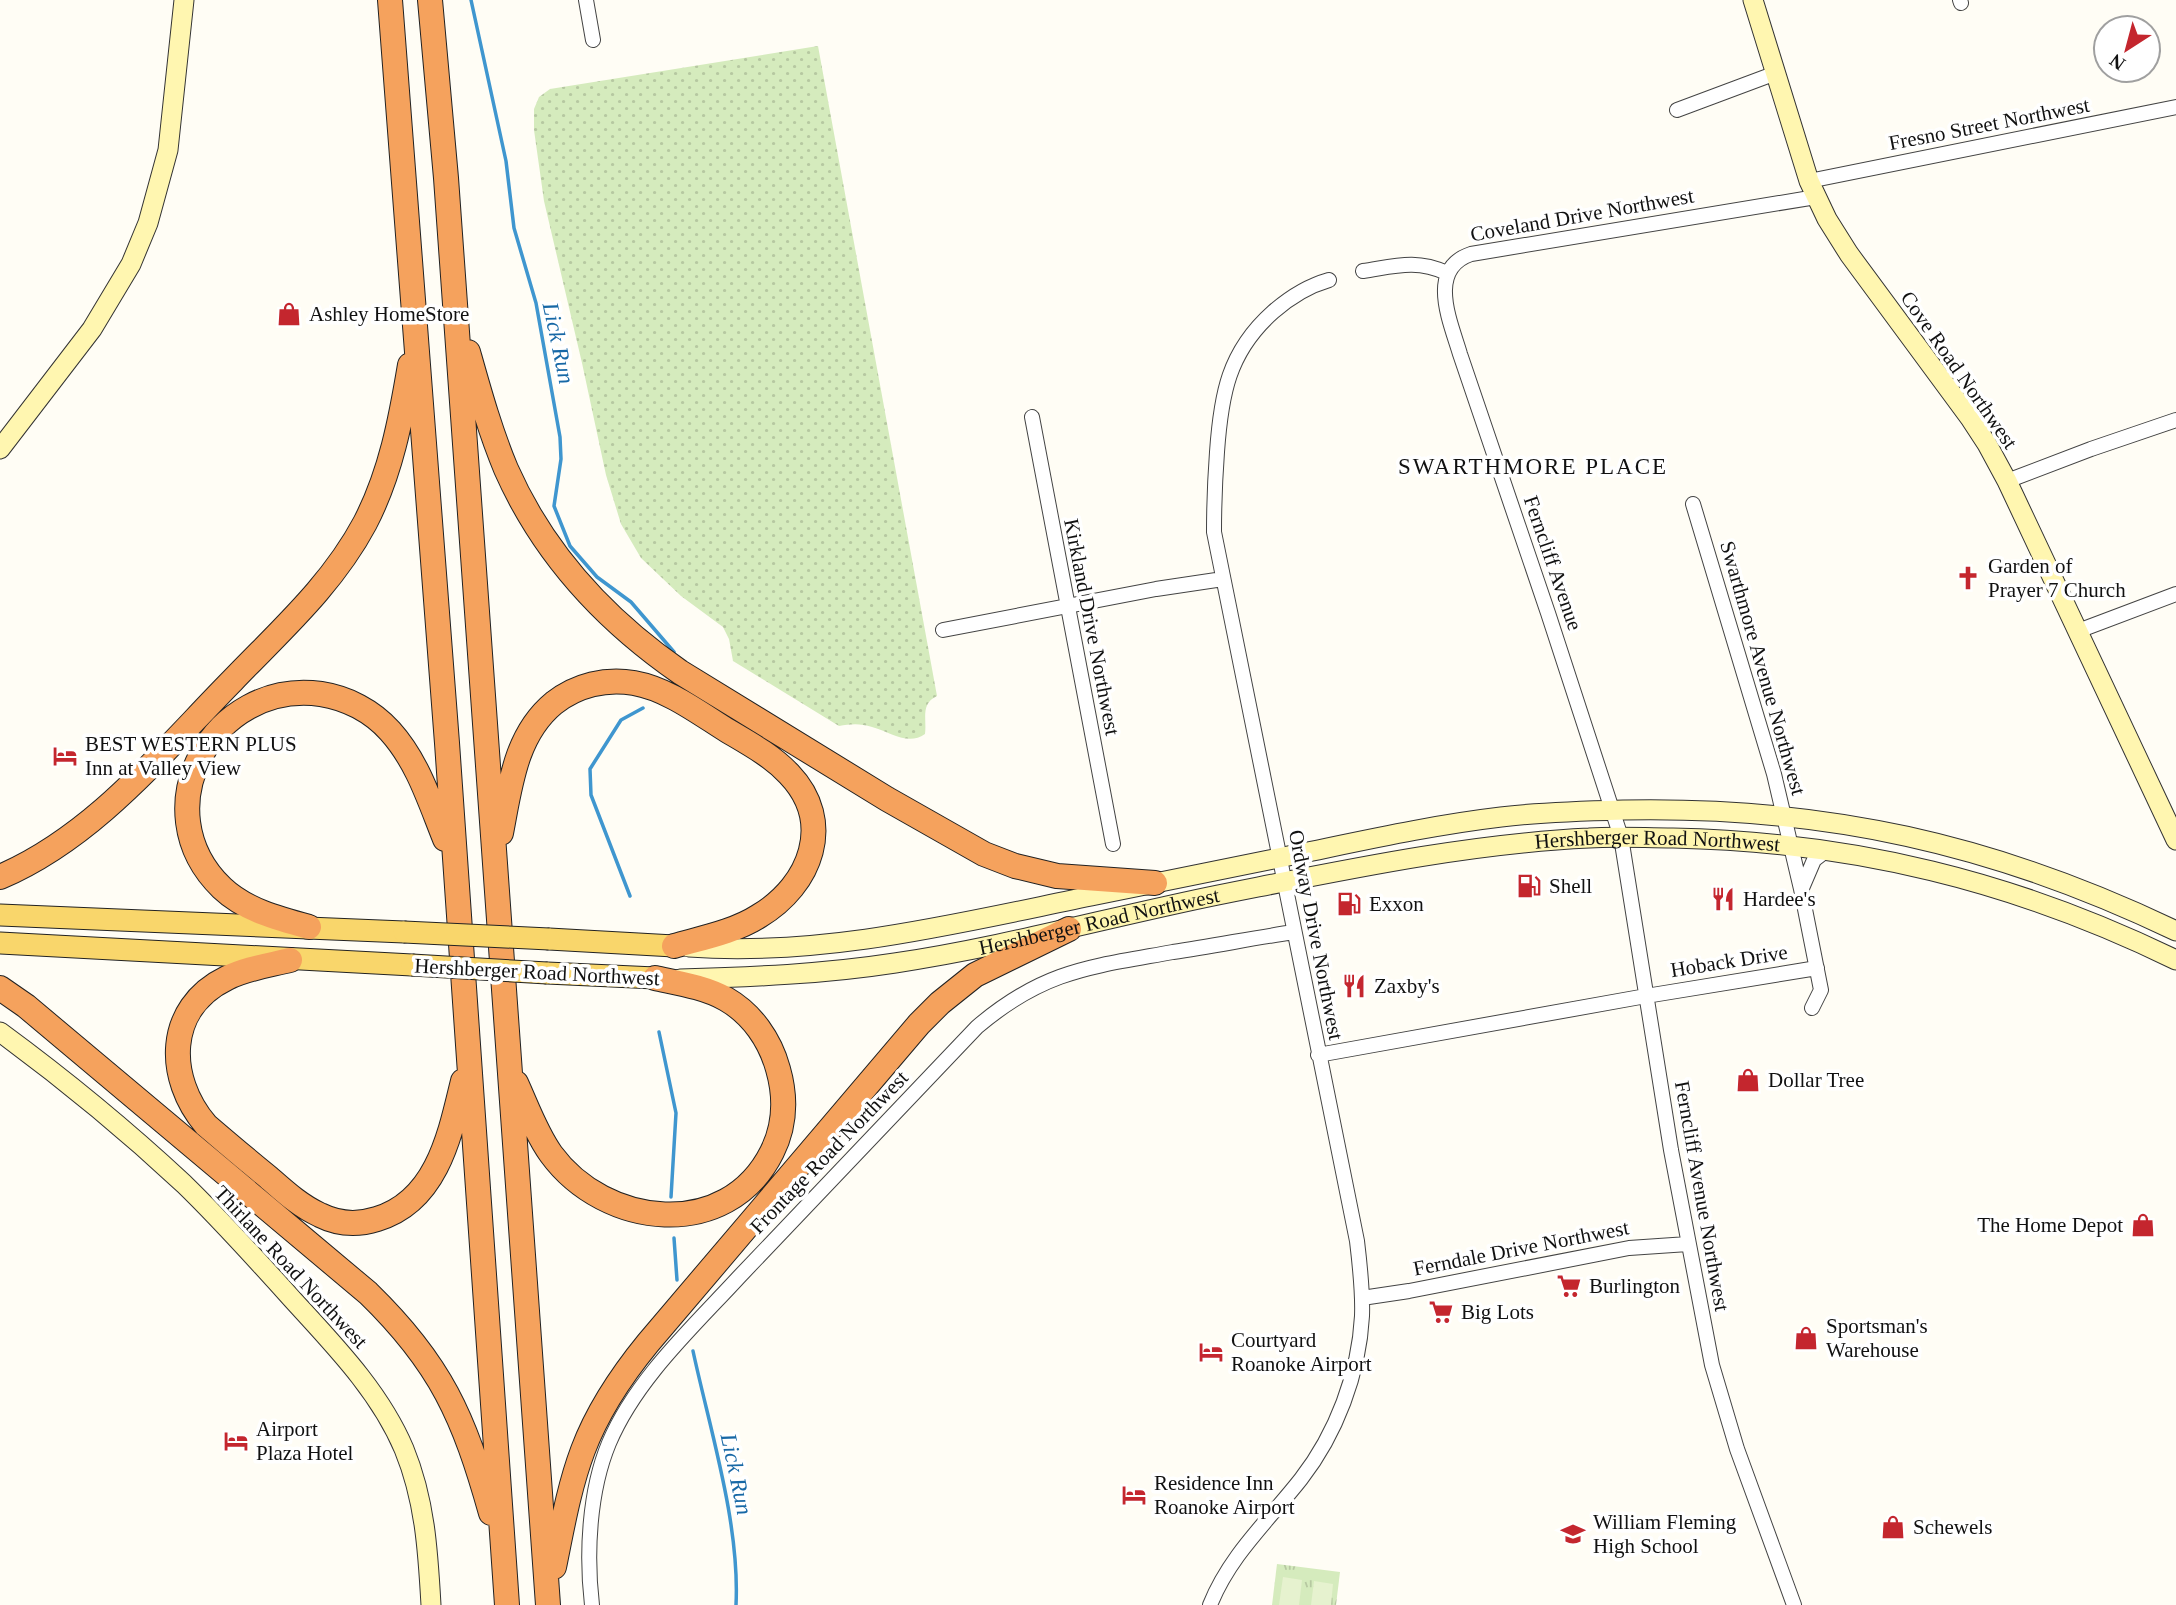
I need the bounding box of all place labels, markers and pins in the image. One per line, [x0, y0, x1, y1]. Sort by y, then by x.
shop icon: Ashley HomeStore [275, 300, 303, 328]
place label: Ashley HomeStore [309, 302, 469, 326]
place label: Garden of Prayer 7 Church [1988, 554, 2126, 602]
church icon: Garden of Prayer 7 Church [1954, 564, 1982, 592]
place label: BEST WESTERN PLUS Inn at Valley View [85, 732, 297, 780]
hotel icon: BEST WESTERN PLUS Inn at Valley View [51, 742, 79, 770]
fuel station icon: Shell [1515, 872, 1543, 900]
place label: Shell [1549, 874, 1592, 898]
restaurant icon: Hardee's [1709, 885, 1737, 913]
place label: Hardee's [1743, 887, 1816, 911]
fuel station icon: Exxon [1335, 890, 1363, 918]
place label: Exxon [1369, 892, 1424, 916]
restaurant icon: Zaxby's [1340, 972, 1368, 1000]
place label: Zaxby's [1374, 974, 1440, 998]
shop icon: Dollar Tree [1734, 1066, 1762, 1094]
place label: Dollar Tree [1768, 1068, 1864, 1092]
shop icon: The Home Depot [2129, 1211, 2157, 1239]
place label: The Home Depot [1977, 1213, 2123, 1237]
supermarket icon: Burlington [1555, 1272, 1583, 1300]
place label: Burlington [1589, 1274, 1681, 1298]
supermarket icon: Big Lots [1427, 1298, 1455, 1326]
place label: Big Lots [1461, 1300, 1534, 1324]
place label: Sportsman's Warehouse [1826, 1314, 1928, 1362]
shop icon: Sportsman's Warehouse [1792, 1324, 1820, 1352]
place label: Courtyard Roanoke Airport [1231, 1328, 1372, 1376]
hotel icon: Courtyard Roanoke Airport [1197, 1338, 1225, 1366]
place label: Airport Plaza Hotel [256, 1417, 354, 1465]
hotel icon: Airport Plaza Hotel [222, 1427, 250, 1455]
place label: Residence Inn Roanoke Airport [1154, 1471, 1295, 1519]
hotel icon: Residence Inn Roanoke Airport [1120, 1481, 1148, 1509]
place label: William Fleming High School [1593, 1510, 1737, 1558]
shop icon: Schewels [1879, 1513, 1907, 1541]
place label: Schewels [1913, 1515, 1992, 1539]
school or university icon: William Fleming High School [1559, 1520, 1587, 1548]

